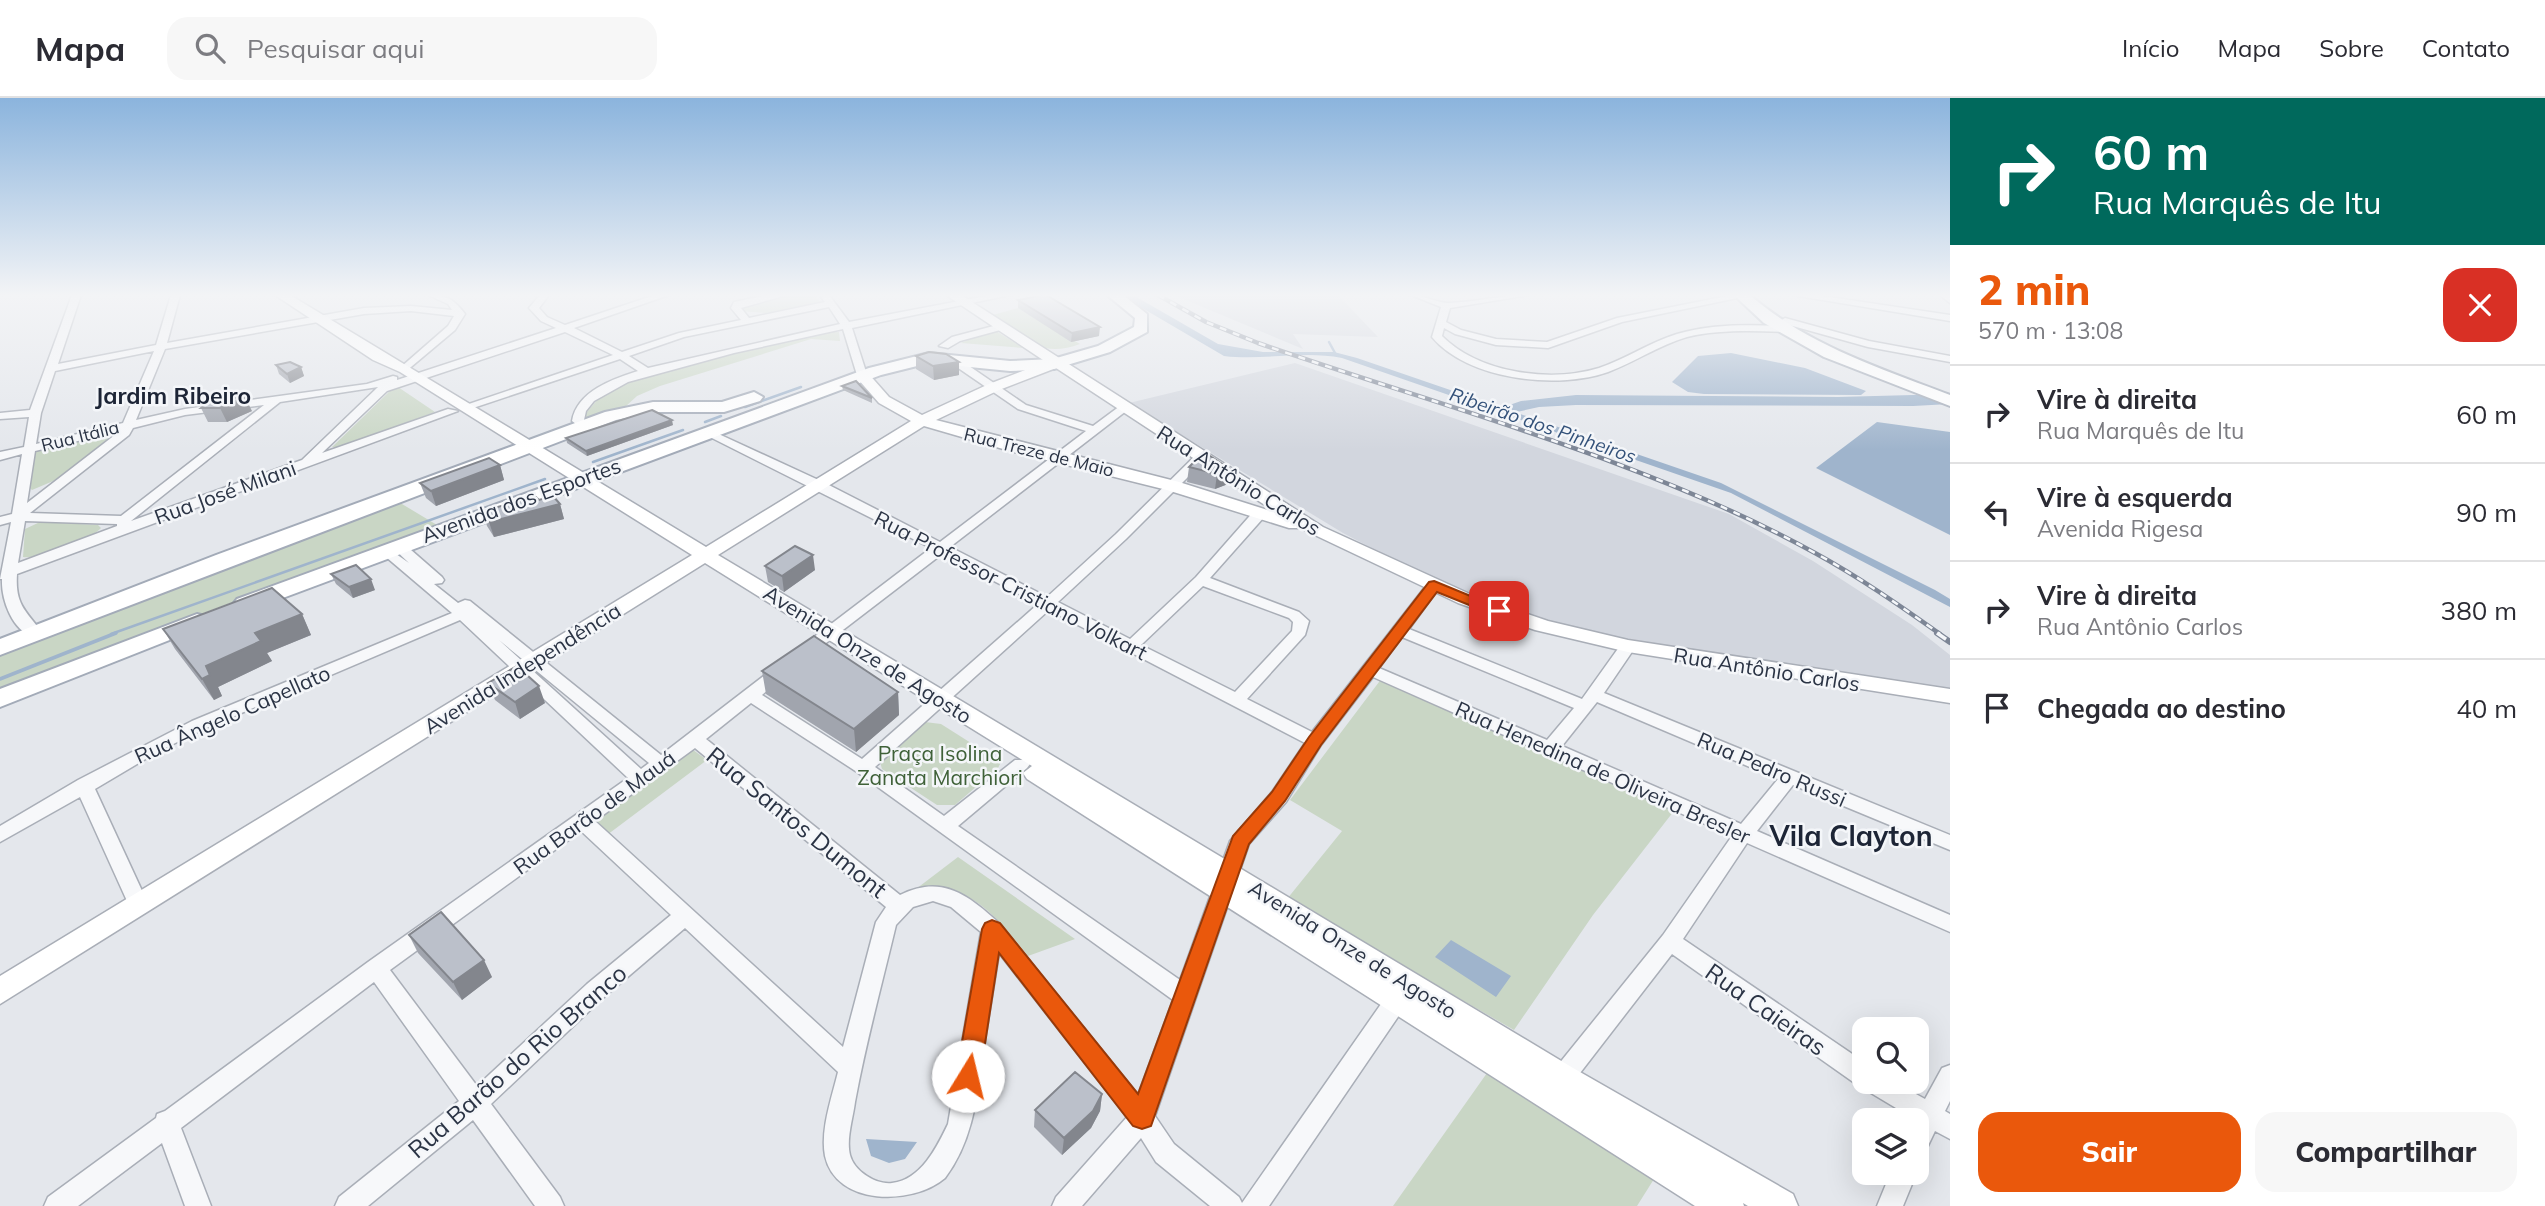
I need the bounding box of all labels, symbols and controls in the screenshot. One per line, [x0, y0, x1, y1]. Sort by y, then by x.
search box [167, 17, 657, 80]
text: Mapa [35, 28, 125, 69]
icon: search [191, 29, 229, 67]
text: Pesquisar aqui [247, 32, 424, 65]
text: Início [2122, 33, 2179, 63]
text: Mapa [2217, 33, 2281, 63]
text: Sobre [2319, 33, 2384, 63]
text: Contato [2422, 33, 2510, 63]
text: 60 m [2093, 121, 2209, 182]
icon: right [1978, 126, 2069, 217]
text: Rua Marquês de Itu [2093, 182, 2381, 222]
text: 2 min [1978, 263, 2091, 316]
button: close [2443, 268, 2517, 342]
text: 570 m · 13:08 [1978, 316, 2123, 345]
district label: Jardim Ribeiro [95, 381, 251, 410]
water label: Ribeirão dos Pinheiros [1447, 382, 1639, 468]
text: Vire à direita [2037, 383, 2197, 416]
icon: right [1978, 395, 2016, 433]
text: 60 m [2456, 398, 2517, 431]
street label: Rua Itália [39, 415, 121, 457]
text: Rua Marquês de Itu [2037, 416, 2244, 445]
street label: Rua Antônio Carlos [1152, 419, 1326, 541]
street label: Rua Treze de Maio [962, 422, 1116, 482]
street label: Avenida dos Esportes [418, 452, 624, 548]
street label: Rua José Milani [151, 454, 299, 530]
text: Vire à esquerda [2037, 481, 2233, 514]
icon: left [1978, 493, 2016, 531]
text: 90 m [2456, 496, 2517, 529]
street label: Rua Professor Cristiano Volkart [870, 505, 1152, 665]
text: Avenida Rigesa [2037, 514, 2203, 543]
street label: Avenida Onze de Agosto [759, 579, 977, 729]
text: Vire à direita [2037, 579, 2197, 612]
pin [1469, 581, 1529, 641]
icon: right [1978, 591, 2016, 629]
icon: arrive [1480, 592, 1518, 630]
text: 380 m [2441, 594, 2517, 627]
street label: Avenida Independência [419, 597, 625, 739]
text: Rua Antônio Carlos [2037, 612, 2243, 641]
street label: Rua Antônio Carlos [1672, 641, 1862, 697]
street label: Rua Ângelo Capellato [130, 659, 334, 769]
icon: arrive [1978, 689, 2016, 727]
text: Chegada ao destino [2037, 692, 2286, 725]
text: 40 m [2456, 692, 2517, 725]
street label: Rua Henedina de Oliveira Bresler [1451, 695, 1755, 849]
street label: Rua Pedro Russi [1694, 726, 1850, 812]
street label: Rua Santos Dumont [701, 740, 893, 904]
park label: Praça Isolina Zanata Marchiori [857, 740, 1023, 790]
street label: Rua Barão de Mauá [508, 744, 680, 880]
district label: Vila Clayton [1768, 818, 1933, 853]
street label: Avenida Onze de Agosto [1244, 874, 1462, 1024]
street label: Rua Caieiras [1700, 956, 1832, 1062]
street label: Rua Barão do Rio Branco [401, 958, 633, 1164]
map controls [1852, 1017, 1929, 1185]
button: search [1852, 1017, 1929, 1094]
position arrow [931, 1039, 1005, 1113]
button: layers [1852, 1108, 1929, 1185]
button: Sair [1978, 1112, 2241, 1192]
button: Compartilhar [2255, 1112, 2517, 1192]

